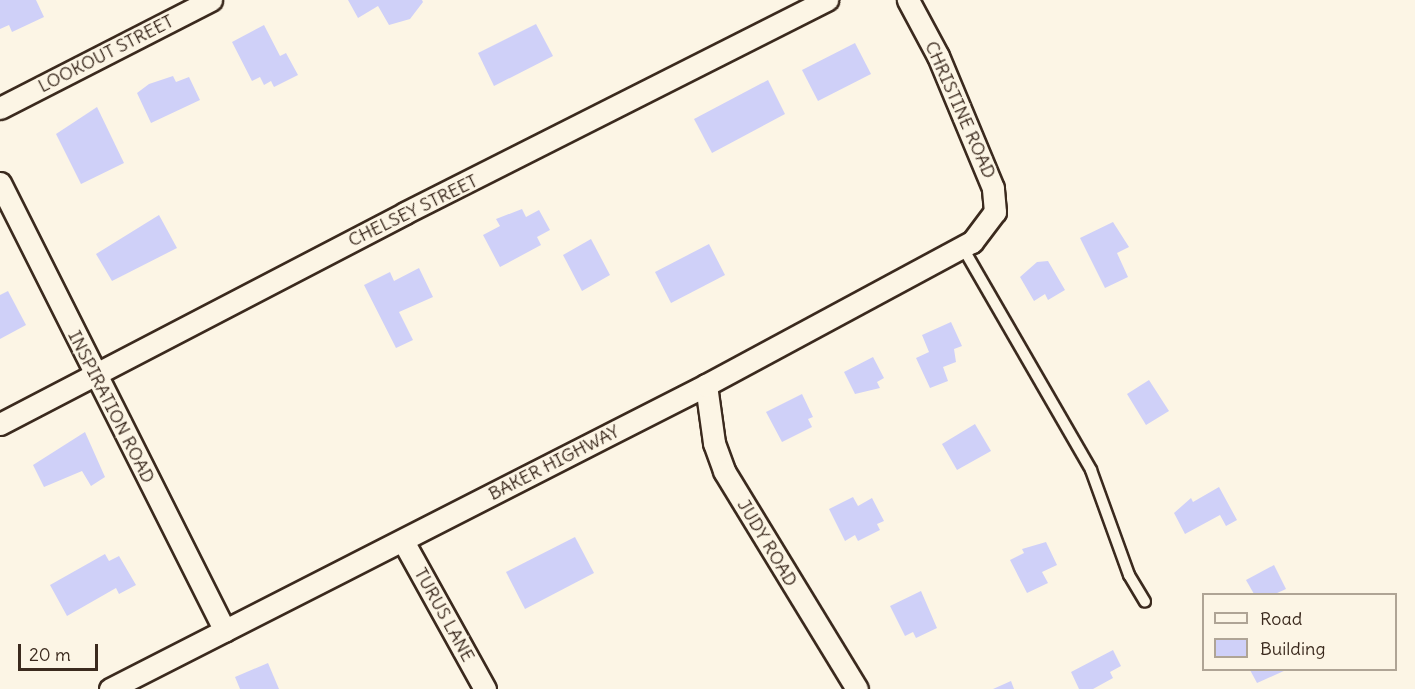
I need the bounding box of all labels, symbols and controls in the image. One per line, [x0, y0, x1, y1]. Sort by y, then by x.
street label: LOOKOUT STREET [35, 11, 177, 97]
street label: CHRISTINE ROAD [920, 38, 1000, 182]
street label: CHELSEY STREET [345, 170, 481, 252]
street label: INSPIRATION ROAD [63, 327, 159, 487]
street label: BAKER HIGHWAY [485, 421, 623, 505]
street label: JUDY ROAD [733, 495, 801, 591]
street label: TURUS LANE [409, 564, 479, 666]
legend [1202, 593, 1397, 671]
text: Road [1260, 607, 1302, 630]
scale bar [21, 632, 100, 670]
text: Building [1260, 637, 1325, 660]
text: 20 m [29, 643, 71, 666]

